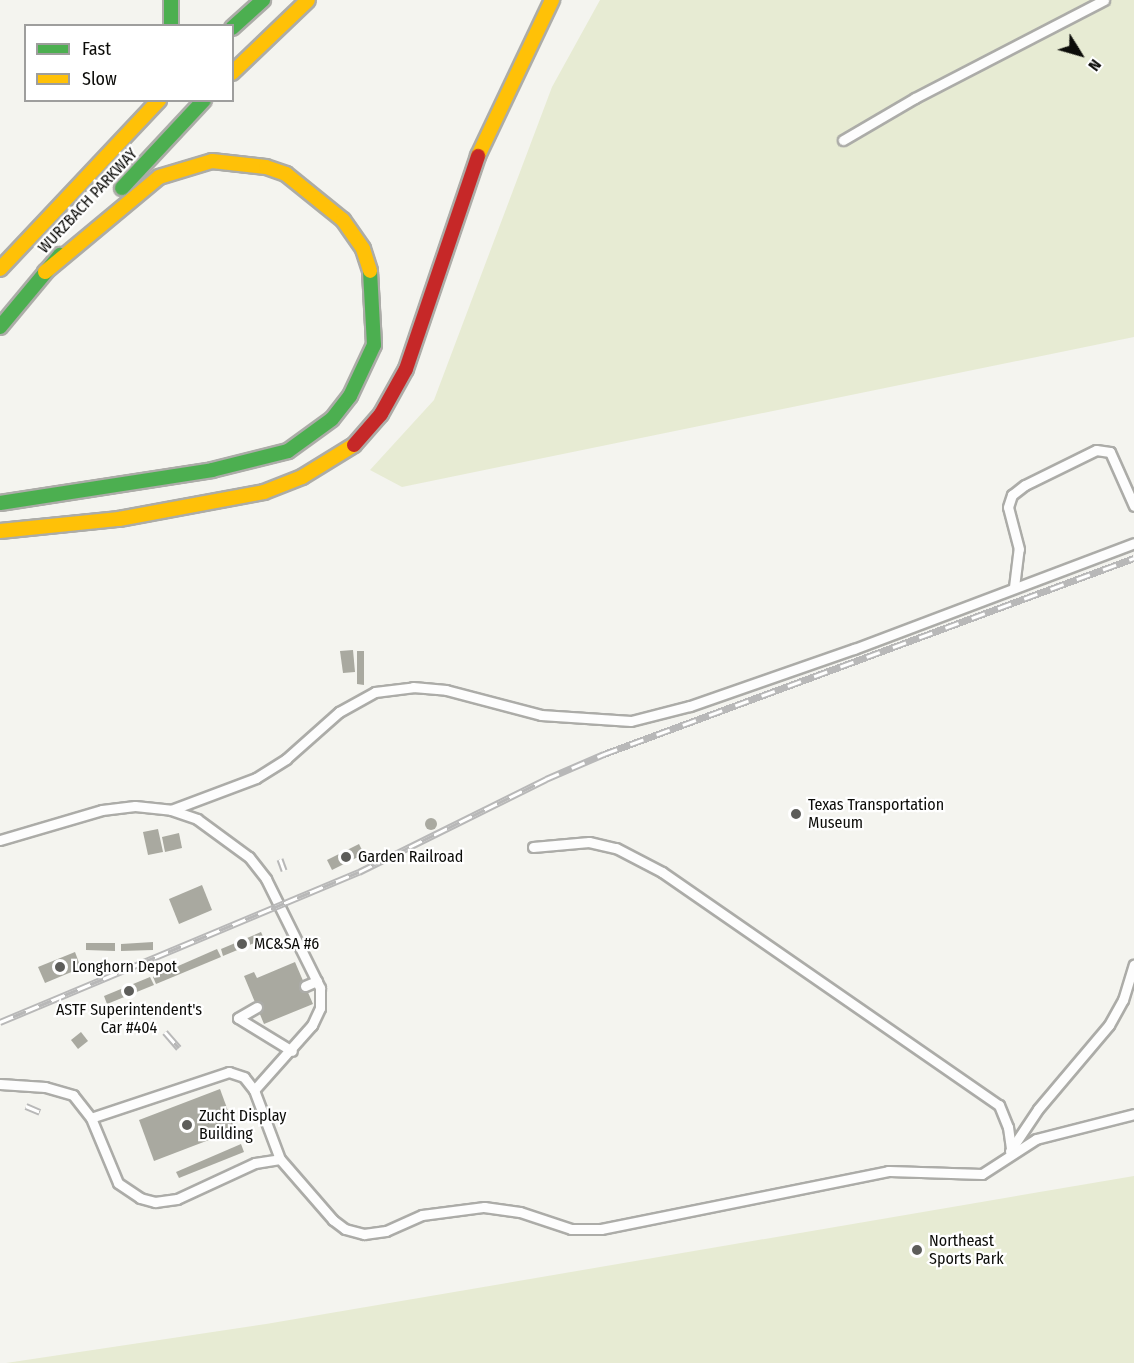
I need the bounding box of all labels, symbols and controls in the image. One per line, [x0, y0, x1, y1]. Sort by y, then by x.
legend [24, 24, 234, 102]
north arrow [1050, 24, 1110, 84]
text: Fast [82, 38, 111, 60]
text: N [1084, 56, 1105, 75]
text: Slow [82, 68, 117, 90]
street label: WURZBACH PARKWAY [34, 144, 142, 258]
place label: Texas Transportation Museum [808, 795, 944, 833]
marker: Texas Transportation Museum [789, 807, 803, 821]
place label: Garden Railroad [358, 847, 463, 867]
marker: Garden Railroad [339, 850, 353, 864]
place label: MC&SA #6 [254, 934, 319, 954]
marker: MC&SA #6 [235, 937, 249, 951]
place label: Longhorn Depot [72, 957, 177, 977]
marker: Longhorn Depot [53, 960, 67, 974]
marker: ASTF Superintendent's Car #404 [122, 984, 136, 998]
place label: ASTF Superintendent's Car #404 [56, 1000, 202, 1038]
place label: Zucht Display Building [199, 1106, 286, 1144]
marker: Zucht Display Building [180, 1118, 194, 1132]
place label: Northeast Sports Park [929, 1231, 1004, 1269]
marker: Northeast Sports Park [910, 1243, 924, 1257]

